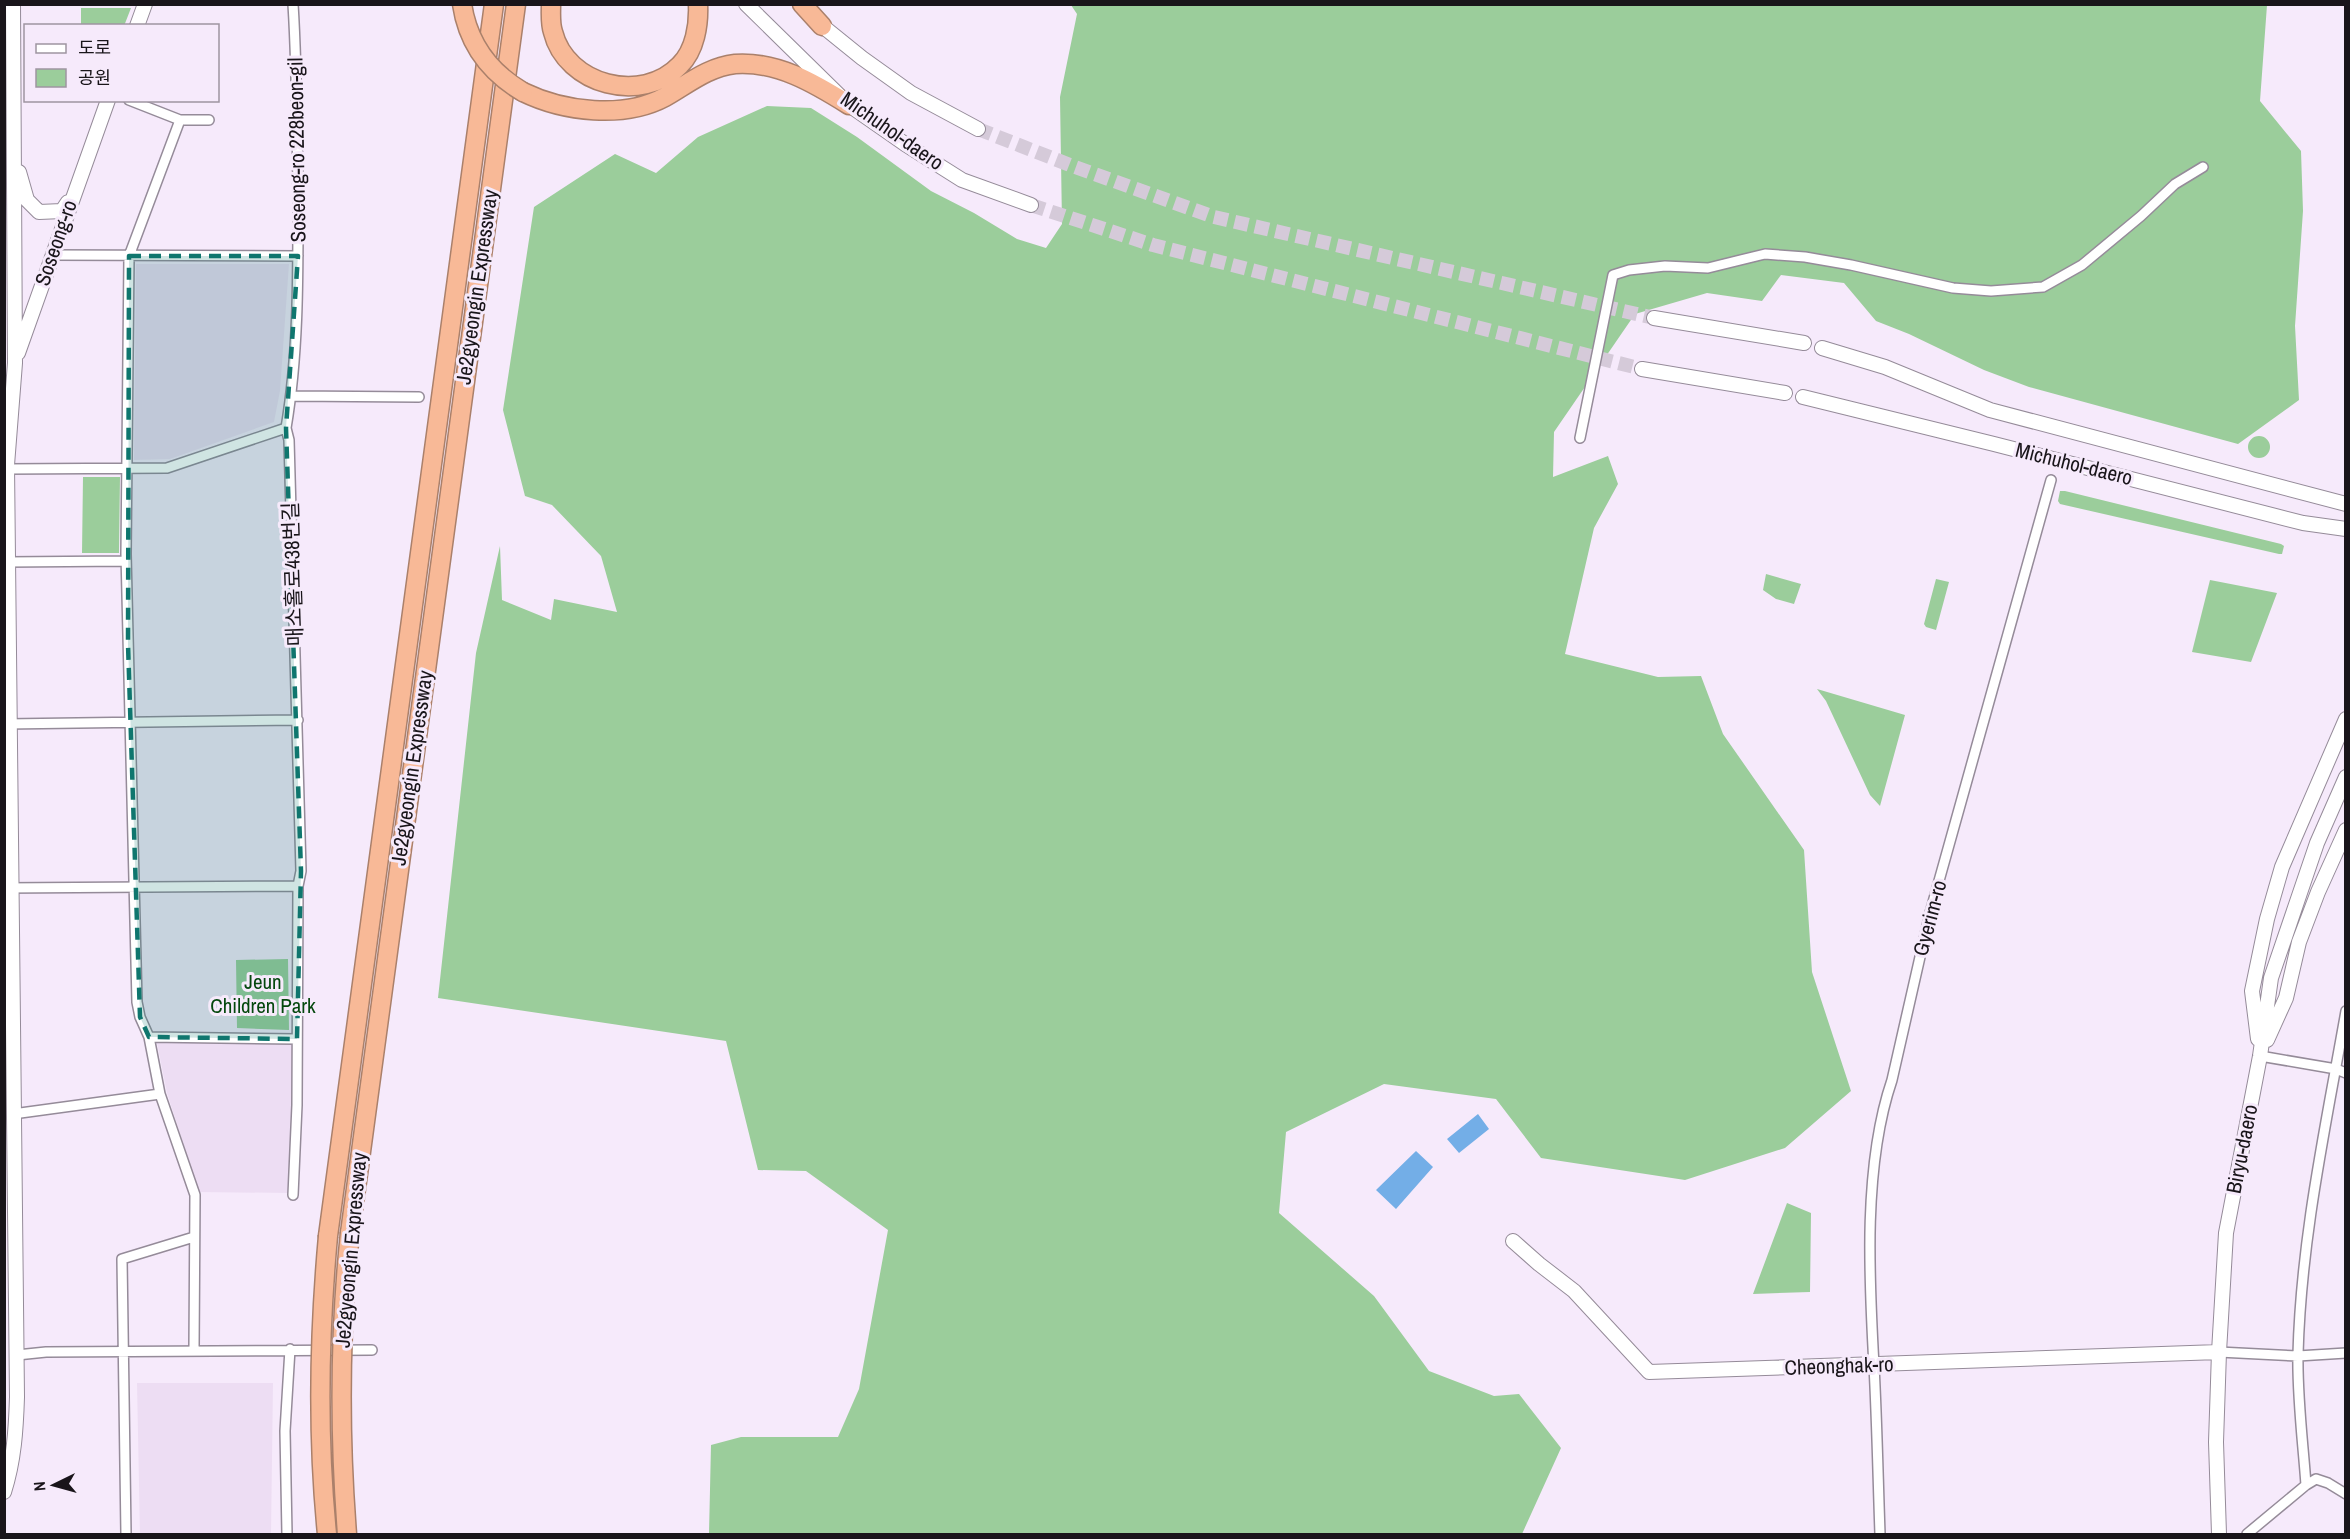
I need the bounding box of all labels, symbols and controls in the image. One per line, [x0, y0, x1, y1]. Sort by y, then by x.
legend [24, 24, 219, 102]
text: 도로 [78, 35, 111, 60]
street label: Soseong-ro 228beon-gil [280, 57, 313, 243]
text: 공원 [78, 65, 111, 90]
street label: Michuhol-daero [835, 84, 950, 177]
street label: Je2gyeongin Expressway [448, 187, 505, 386]
street label: Soseong-ro [27, 196, 84, 290]
street label: Michuhol-daero [2013, 435, 2136, 492]
street label: 매소홀로438번길 [275, 501, 310, 647]
street label: Je2gyeongin Expressway [383, 668, 440, 867]
street label: Gyerim-ro [1905, 877, 1954, 959]
park label: Jeun Children Park [210, 967, 316, 1020]
street label: Biryu-daero [2219, 1102, 2264, 1196]
street label: Je2gyeongin Expressway [328, 1151, 374, 1349]
street label: Cheonghak-ro [1784, 1349, 1894, 1382]
north arrow [24, 1455, 84, 1515]
text: N [28, 1481, 50, 1492]

